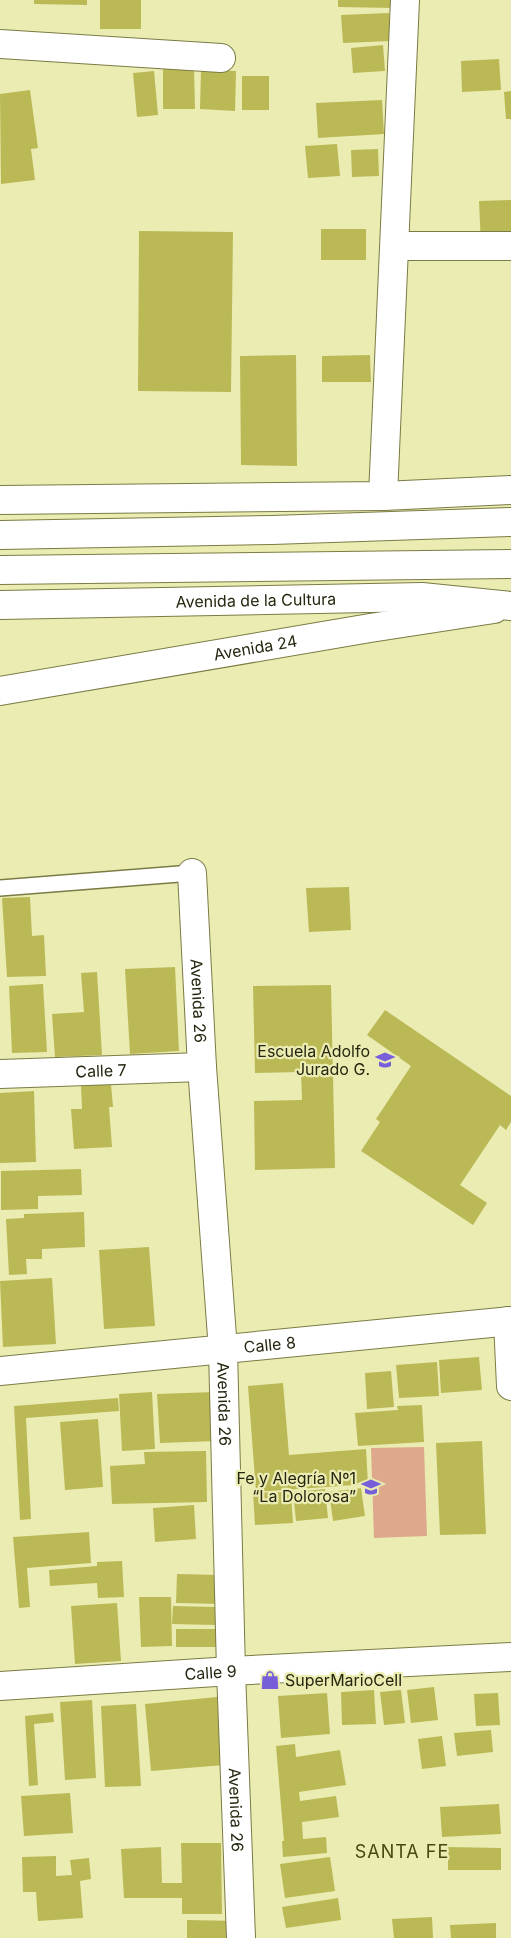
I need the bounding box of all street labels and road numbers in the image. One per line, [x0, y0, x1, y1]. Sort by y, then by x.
street label: Avenida de la Cultura [176, 589, 336, 612]
street label: Avenida 24 [212, 631, 299, 664]
street label: Avenida 26 [186, 958, 211, 1043]
street label: Calle 7 [75, 1060, 127, 1081]
street label: Calle 8 [243, 1332, 297, 1357]
street label: Avenida 26 [213, 1362, 235, 1446]
street label: Calle 9 [184, 1661, 237, 1684]
street label: Avenida 26 [225, 1767, 248, 1852]

